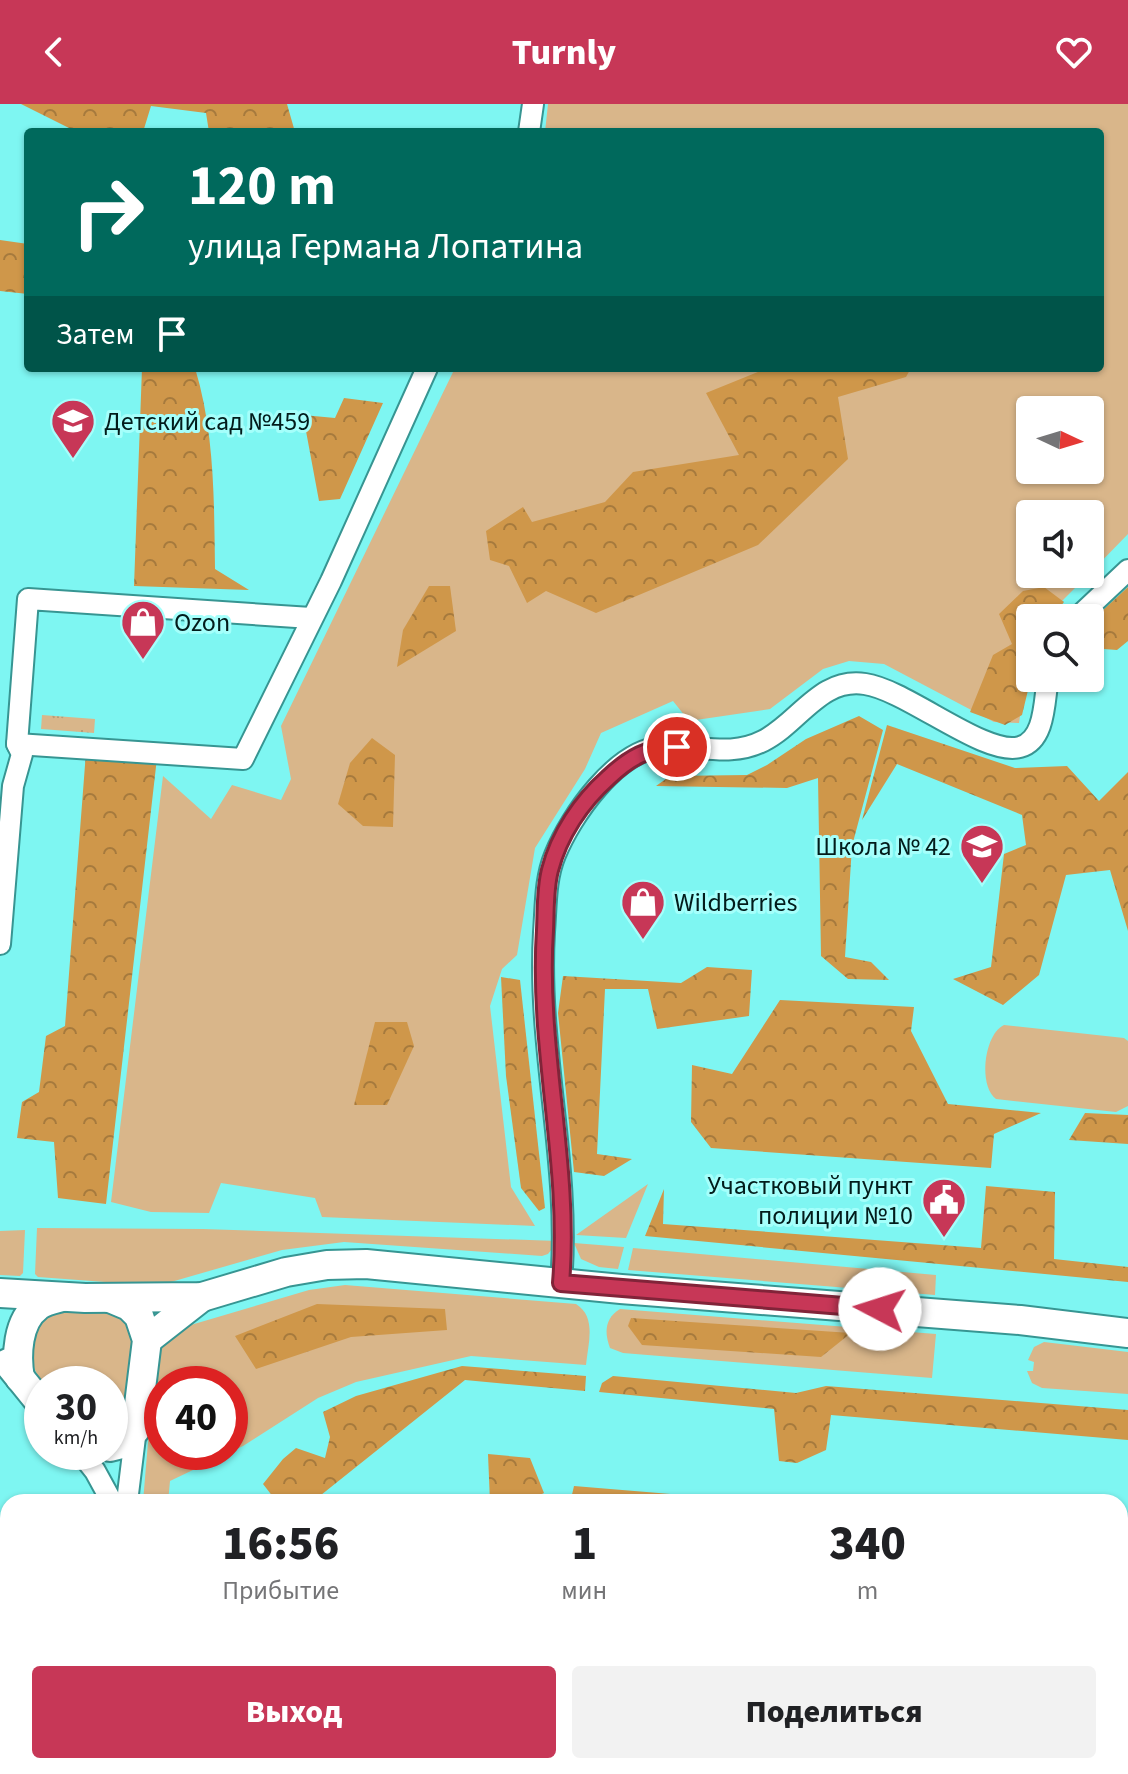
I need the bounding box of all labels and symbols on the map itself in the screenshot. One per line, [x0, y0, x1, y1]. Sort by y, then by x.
north arrow [1016, 396, 1104, 484]
school or university icon: Детский сад №459 [49, 397, 97, 460]
place label: Детский сад №459 [104, 403, 310, 440]
shop icon: Ozon [119, 598, 167, 661]
place label: Ozon [174, 604, 230, 641]
pin [643, 713, 711, 781]
school or university icon: Школа № 42 [958, 822, 1006, 885]
place label: Школа № 42 [815, 828, 951, 865]
shop icon: Wildberries [619, 878, 667, 941]
place label: Wildberries [674, 884, 798, 921]
place label: Участковый пункт полиции №10 [708, 1167, 913, 1234]
public building icon: Участковый пункт полиции №10 [920, 1176, 968, 1239]
position arrow [838, 1267, 922, 1351]
speed limit sign: 40 [144, 1366, 248, 1470]

